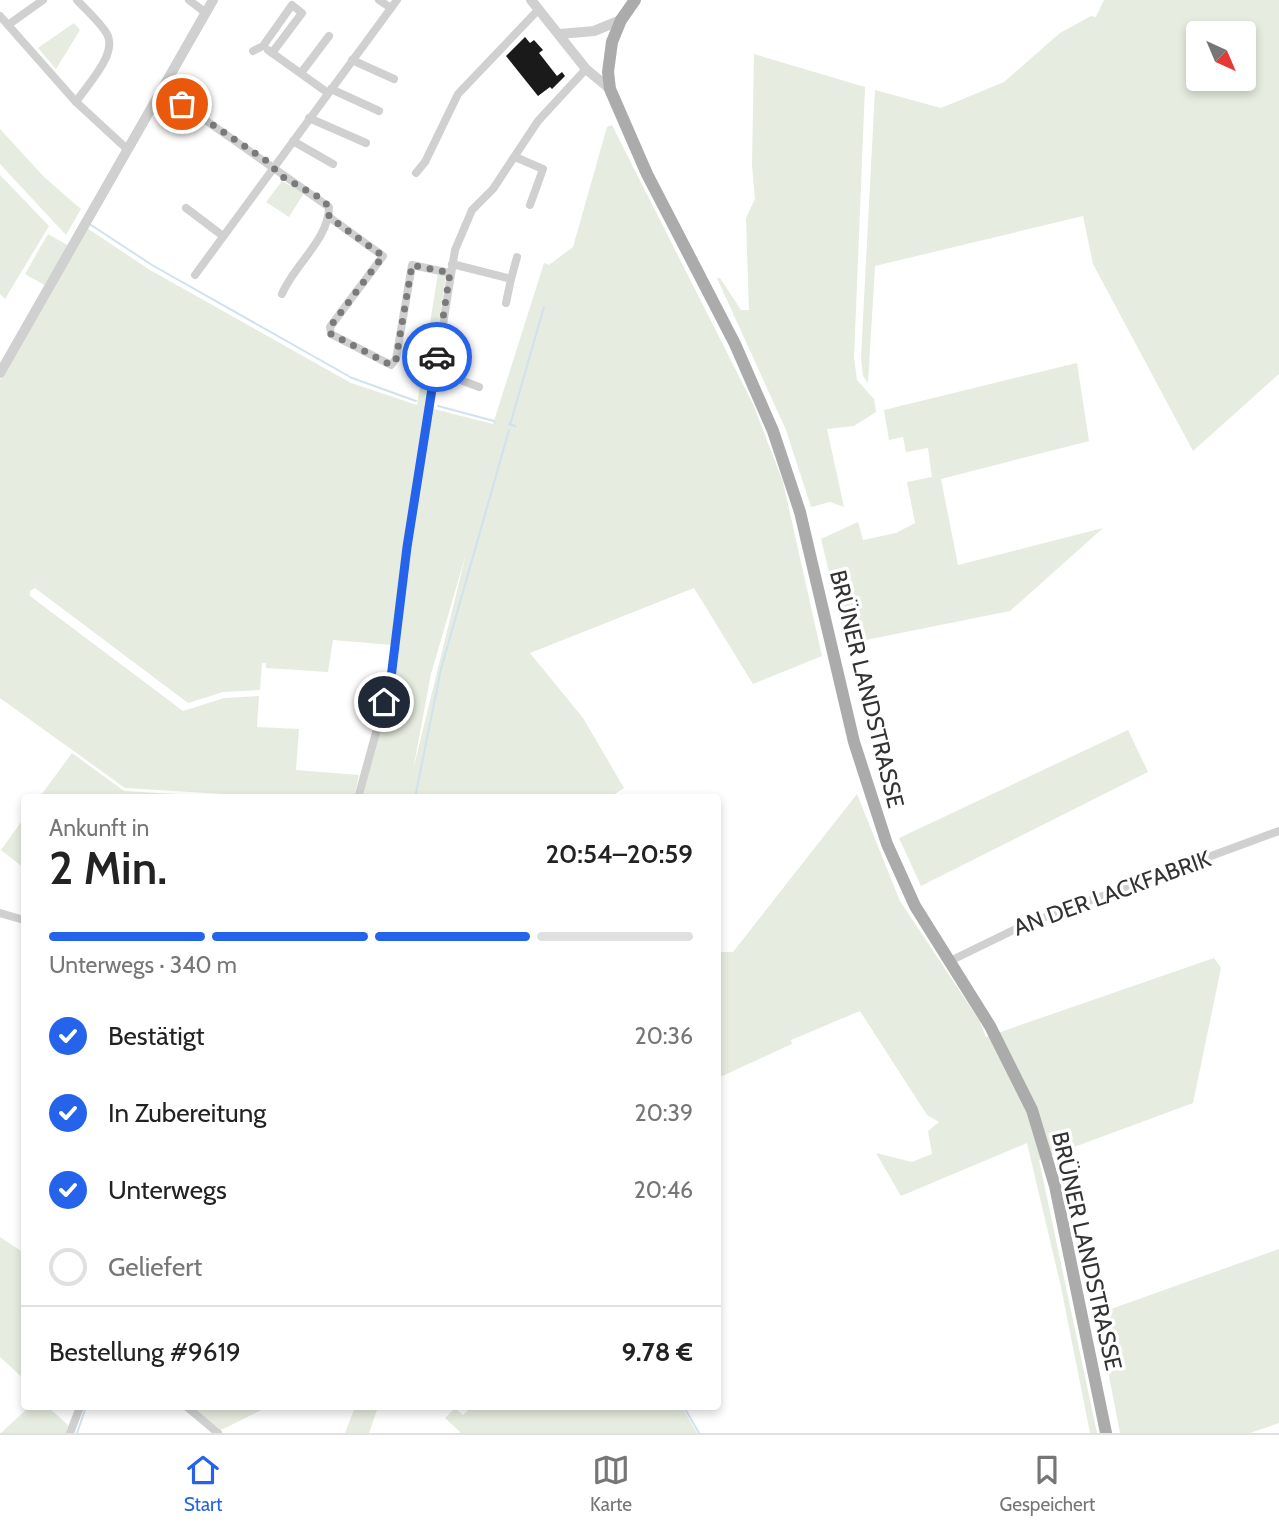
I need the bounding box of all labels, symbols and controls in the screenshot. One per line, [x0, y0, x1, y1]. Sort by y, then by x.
north arrow [1186, 21, 1256, 91]
map controls [1186, 21, 1256, 91]
pin [152, 74, 212, 134]
icon: bag [163, 85, 201, 123]
courier [402, 322, 472, 392]
icon: car [418, 338, 456, 376]
street label: BRÜNER LANDSTRASSE [824, 567, 910, 811]
pin [354, 672, 414, 732]
icon: home [365, 683, 403, 721]
text: Ankunft in [49, 814, 149, 842]
text: 20:54–20:59 [545, 838, 693, 870]
text: 2 Min. [49, 840, 167, 896]
street label: AN DER LACKFABRIK [1009, 844, 1215, 942]
text: Unterwegs · 340 m [49, 951, 237, 979]
icon: check [49, 1017, 87, 1055]
text: Bestätigt [108, 1020, 205, 1052]
text: 20:36 [635, 1022, 693, 1050]
icon: check [49, 1094, 87, 1132]
text: In Zubereitung [108, 1097, 266, 1129]
text: 20:39 [635, 1099, 693, 1127]
street label: BRÜNER LANDSTRASSE [1046, 1129, 1128, 1373]
icon: check [49, 1171, 87, 1209]
text: Unterwegs [108, 1174, 227, 1206]
text: 20:46 [634, 1176, 693, 1204]
text: Geliefert [108, 1251, 202, 1283]
text: Bestellung #9619 [49, 1336, 241, 1368]
text: 9.78 € [622, 1336, 693, 1368]
tab: Start [184, 1451, 223, 1516]
tab: Karte [590, 1451, 632, 1516]
tab: Gespeichert [1000, 1451, 1095, 1516]

